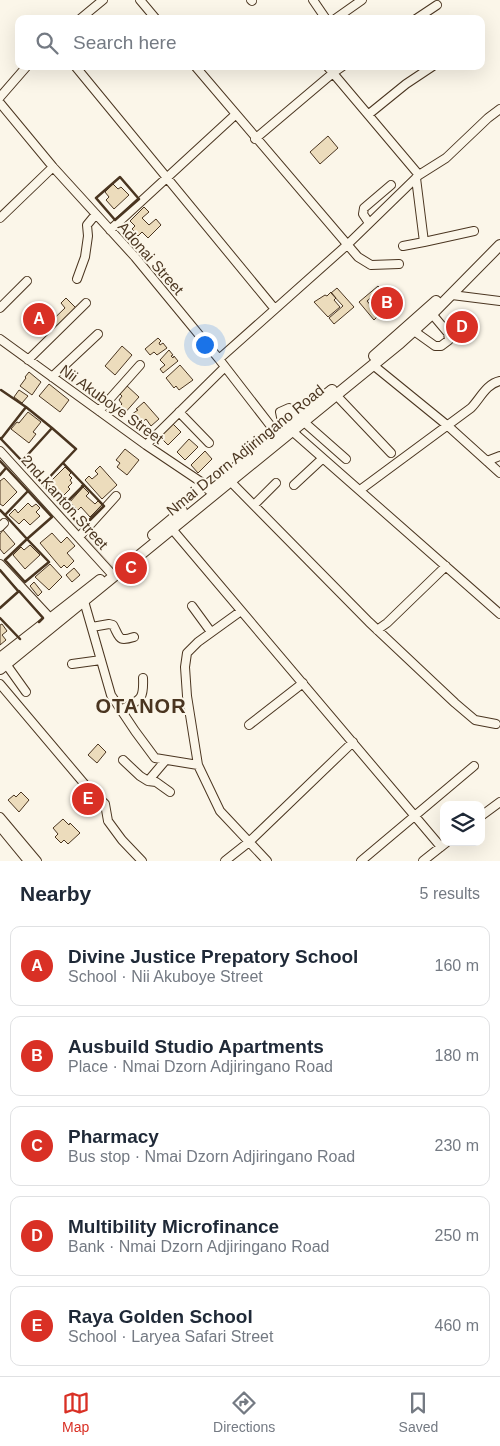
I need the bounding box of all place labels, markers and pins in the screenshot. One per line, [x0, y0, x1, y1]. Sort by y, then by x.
pin: B [371, 284, 403, 322]
pin: A [23, 300, 55, 338]
pin: D [446, 308, 478, 346]
pin: C [115, 549, 147, 587]
pin: E [72, 780, 104, 818]

